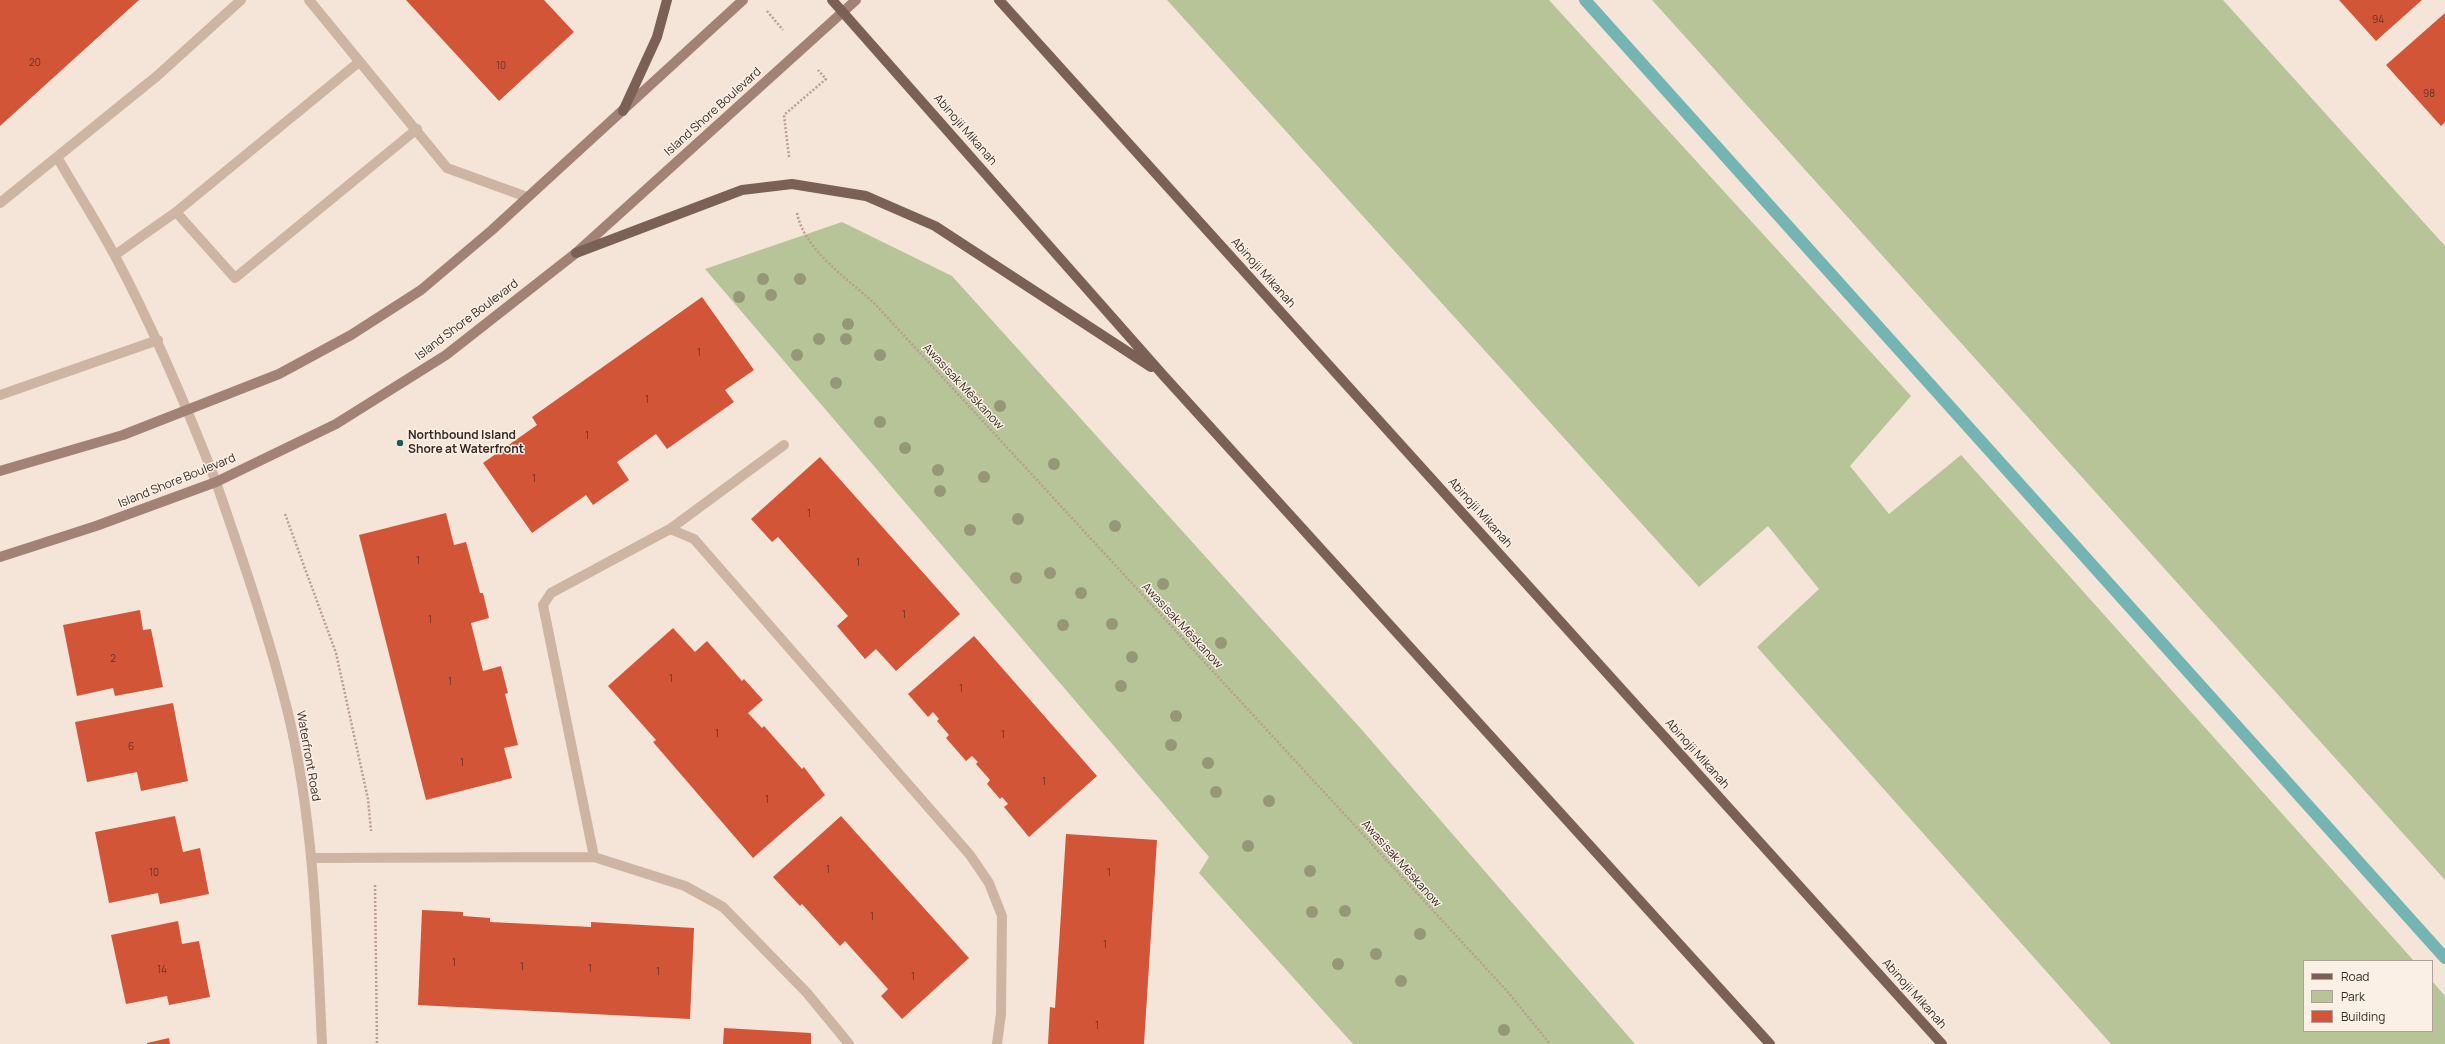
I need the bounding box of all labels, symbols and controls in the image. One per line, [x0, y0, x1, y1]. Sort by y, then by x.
house number: 94 [2372, 14, 2384, 26]
house number: 20 [29, 57, 41, 69]
house number: 10 [496, 60, 506, 72]
street label: Island Shore Boulevard [662, 65, 764, 159]
house number: 98 [2423, 88, 2435, 100]
street label: Abinojii Mikanah [930, 92, 1000, 168]
street label: Abinojii Mikanah [1228, 235, 1298, 311]
street label: Island Shore Boulevard [413, 277, 521, 363]
street label: Awasisak Mēskanow [919, 341, 1007, 433]
house number: 1 [697, 347, 701, 359]
house number: 1 [645, 394, 649, 406]
place label: Northbound Island Shore at Waterfront [408, 429, 524, 457]
house number: 1 [585, 430, 589, 442]
marker: Northbound Island Shore at Waterfront [395, 438, 405, 448]
street label: Island Shore Boulevard [116, 451, 238, 511]
house number: 1 [532, 473, 536, 485]
street label: Abinojii Mikanah [1445, 475, 1515, 551]
house number: 1 [807, 508, 811, 520]
house number: 1 [416, 555, 420, 567]
house number: 1 [856, 557, 860, 569]
street label: Awasisak Mēskanow [1138, 580, 1226, 672]
house number: 1 [902, 609, 906, 621]
house number: 1 [428, 614, 432, 626]
house number: 2 [110, 653, 116, 665]
house number: 1 [669, 673, 673, 685]
house number: 1 [448, 676, 452, 688]
house number: 1 [959, 683, 963, 695]
street label: Waterfront Road [293, 710, 323, 802]
street label: Abinojii Mikanah [1662, 716, 1732, 792]
house number: 1 [715, 728, 719, 740]
house number: 1 [1001, 729, 1005, 741]
house number: 6 [128, 741, 134, 753]
house number: 1 [460, 757, 464, 769]
house number: 1 [1042, 776, 1046, 788]
house number: 1 [765, 794, 769, 806]
street label: Awasisak Mēskanow [1358, 817, 1444, 911]
house number: 1 [826, 864, 830, 876]
house number: 10 [149, 867, 159, 879]
house number: 1 [1107, 867, 1111, 879]
house number: 1 [870, 911, 874, 923]
house number: 1 [1103, 939, 1107, 951]
street label: Abinojii Mikanah [1879, 956, 1949, 1032]
house number: 1 [452, 957, 456, 969]
legend [2303, 960, 2433, 1032]
house number: 1 [520, 961, 524, 973]
house number: 1 [588, 963, 592, 975]
house number: 14 [157, 964, 167, 976]
house number: 1 [656, 966, 660, 978]
text: Road [2341, 968, 2369, 985]
house number: 1 [911, 971, 915, 983]
text: Park [2341, 988, 2365, 1005]
text: Building [2341, 1008, 2385, 1025]
house number: 1 [1095, 1020, 1099, 1032]

